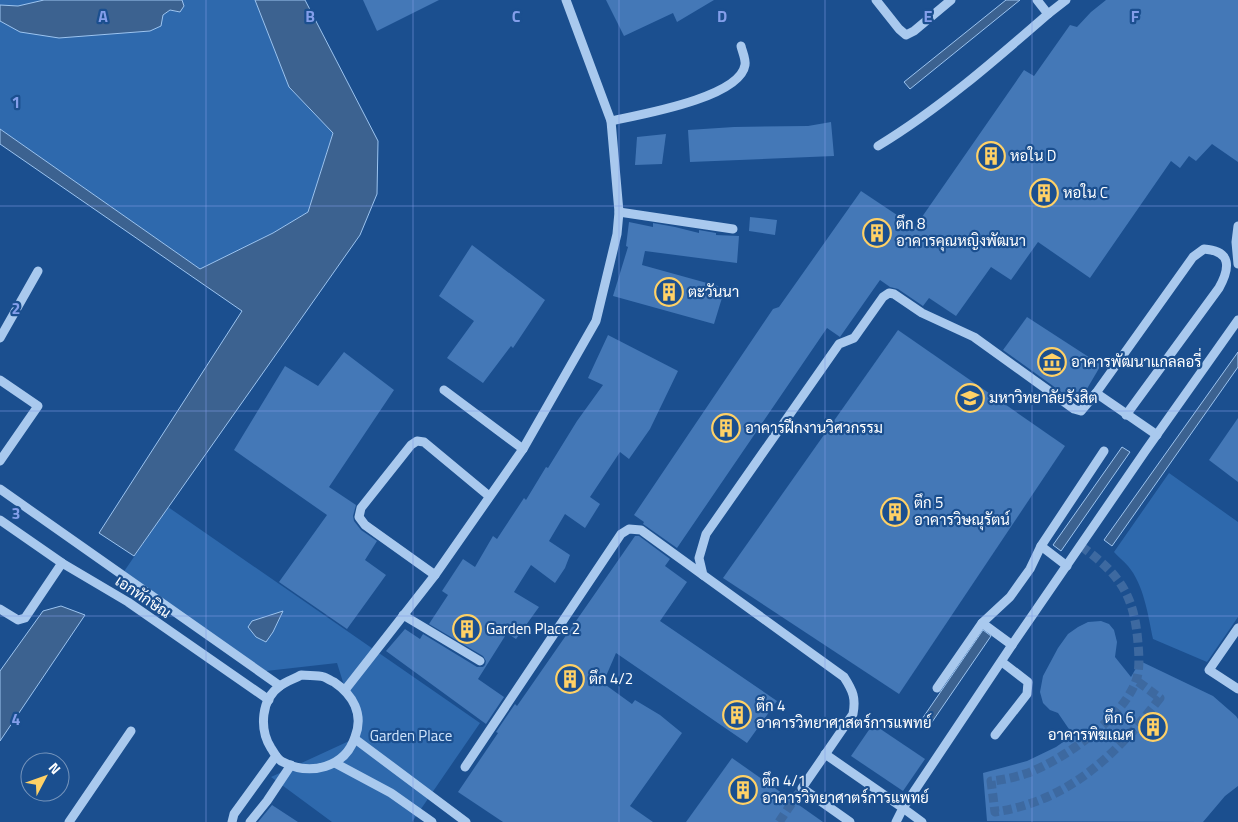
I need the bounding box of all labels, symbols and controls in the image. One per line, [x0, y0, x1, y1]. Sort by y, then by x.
text: A [98, 4, 108, 28]
text: B [305, 4, 315, 28]
text: C [512, 4, 521, 28]
text: D [717, 4, 727, 28]
text: E [924, 4, 933, 28]
text: F [1131, 4, 1140, 28]
text: 1 [12, 90, 20, 114]
building icon: หอใน D [976, 141, 1006, 171]
place label: หอใน D [1010, 144, 1057, 167]
building icon: หอใน C [1029, 178, 1059, 208]
place label: หอใน C [1063, 181, 1108, 204]
place label: ตึก 8 อาคารคุณหญิงพัฒนา [896, 212, 1026, 252]
building icon: ตึก 8 อาคารคุณหญิงพัฒนา [862, 218, 892, 248]
building icon: ตะวันนา [654, 277, 684, 307]
place label: ตะวันนา [688, 280, 739, 303]
text: 2 [12, 296, 20, 320]
museum icon: อาคารพัฒนาแกลลอรี่ [1037, 347, 1067, 377]
place label: อาคารพัฒนาแกลลอรี่ [1071, 347, 1202, 373]
school or university icon: มหาวิทยาลัยรังสิต [955, 383, 985, 413]
place label: มหาวิทยาลัยรังสิต [989, 386, 1098, 409]
building icon: อาคารฝึกงานวิศวกรรม [711, 413, 741, 443]
place label: อาคารฝึกงานวิศวกรรม [745, 416, 883, 439]
place label: ตึก 5 อาคารวิษณุรัตน์ [914, 491, 1010, 531]
building icon: ตึก 5 อาคารวิษณุรัตน์ [880, 497, 910, 527]
text: 3 [12, 501, 20, 525]
street label: เอกทักษิณ [111, 569, 176, 624]
building icon: Garden Place 2 [452, 614, 482, 644]
place label: Garden Place 2 [486, 617, 580, 640]
building icon: ตึก 4/2 [555, 664, 585, 694]
place label: ตึก 4/2 [589, 667, 633, 690]
place label: ตึก 4 อาคารวิทยาศาสตร์การแพทย์ [756, 694, 932, 734]
building icon: ตึก 4 อาคารวิทยาศาสตร์การแพทย์ [722, 700, 752, 730]
place label: ตึก 6 อาคารพิฆเณศ [1048, 706, 1134, 746]
text: 4 [12, 707, 21, 731]
building icon: ตึก 6 อาคารพิฆเณศ [1138, 712, 1168, 742]
park label: Garden Place [370, 724, 452, 747]
north arrow [20, 752, 70, 802]
text: N [44, 758, 66, 779]
place label: ตึก 4/1 อาคารวิทยาศาตร์การแพทย์ [762, 769, 929, 809]
building icon: ตึก 4/1 อาคารวิทยาศาตร์การแพทย์ [728, 775, 758, 805]

